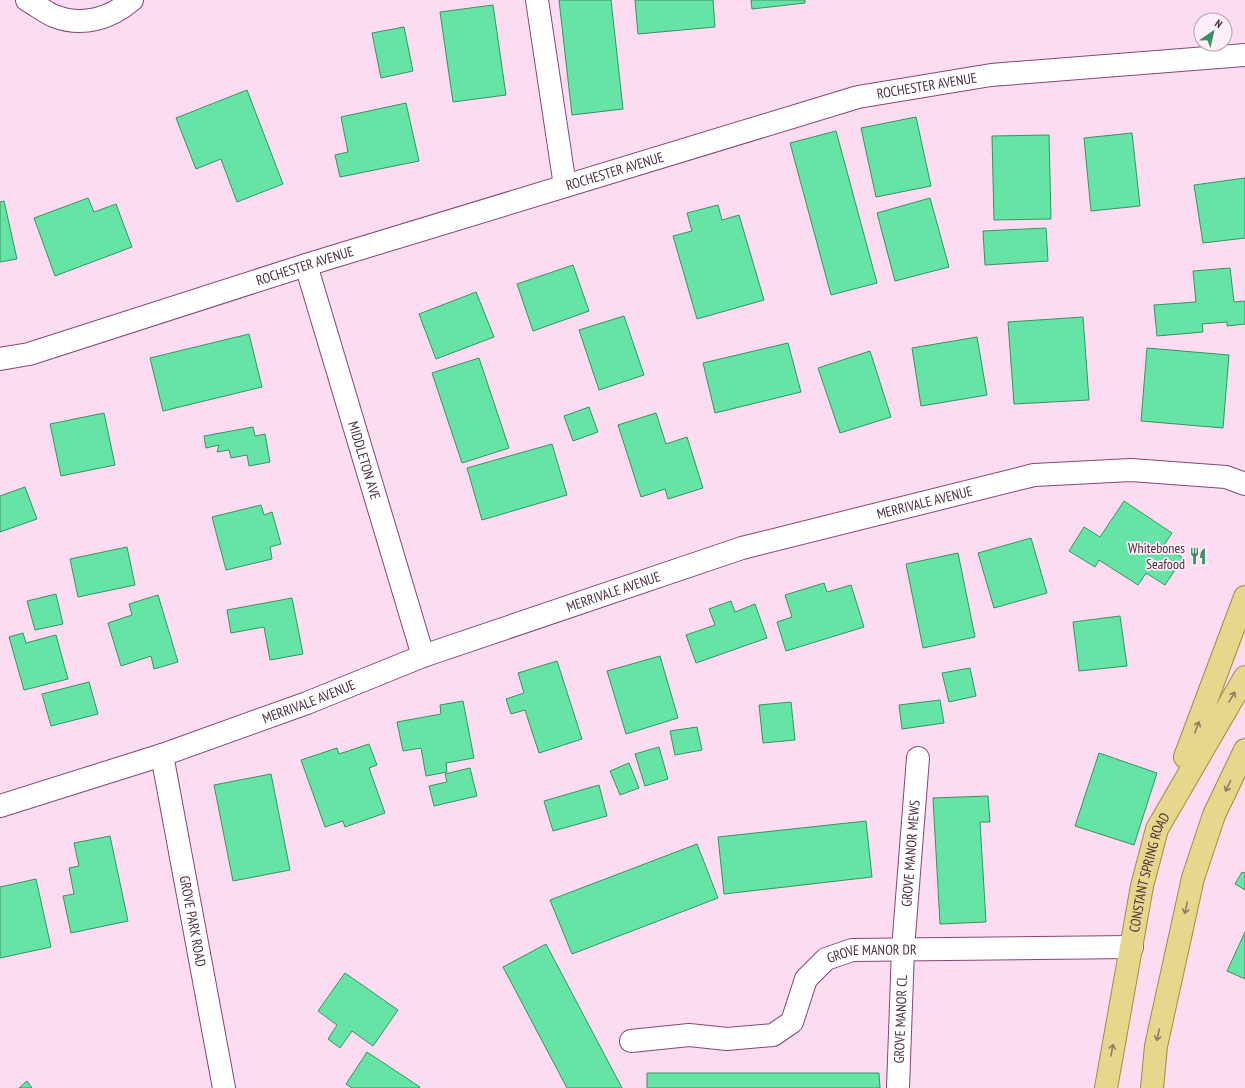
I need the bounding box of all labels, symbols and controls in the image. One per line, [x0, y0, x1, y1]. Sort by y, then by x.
north arrow [1193, 12, 1233, 52]
text: N [1212, 16, 1225, 31]
street label: ROCHESTER AVENUE [875, 69, 978, 103]
street label: ROCHESTER AVENUE [564, 148, 666, 194]
street label: ROCHESTER AVENUE [254, 242, 356, 289]
street label: MIDDLETON AVE [344, 419, 385, 502]
street label: MERRIVALE AVENUE [875, 482, 974, 523]
place label: Whitebones Seafood [1128, 539, 1185, 573]
restaurant icon: Whitebones Seafood [1188, 546, 1208, 566]
street label: MERRIVALE AVENUE [564, 567, 663, 616]
street label: MERRIVALE AVENUE [260, 675, 358, 727]
one-way arrow [1228, 691, 1236, 703]
one-way arrow [1194, 722, 1201, 734]
one-way arrow [1224, 779, 1231, 791]
street label: GROVE MANOR MEWS [897, 799, 924, 907]
street label: CONSTANT SPRING ROAD [1125, 809, 1174, 934]
street label: GROVE PARK ROAD [176, 874, 210, 968]
one-way arrow [1181, 901, 1189, 914]
street label: GROVE MANOR DR [824, 940, 917, 967]
street label: GROVE MANOR CL [890, 974, 911, 1064]
one-way arrow [1154, 1028, 1162, 1041]
one-way arrow [1108, 1043, 1116, 1056]

